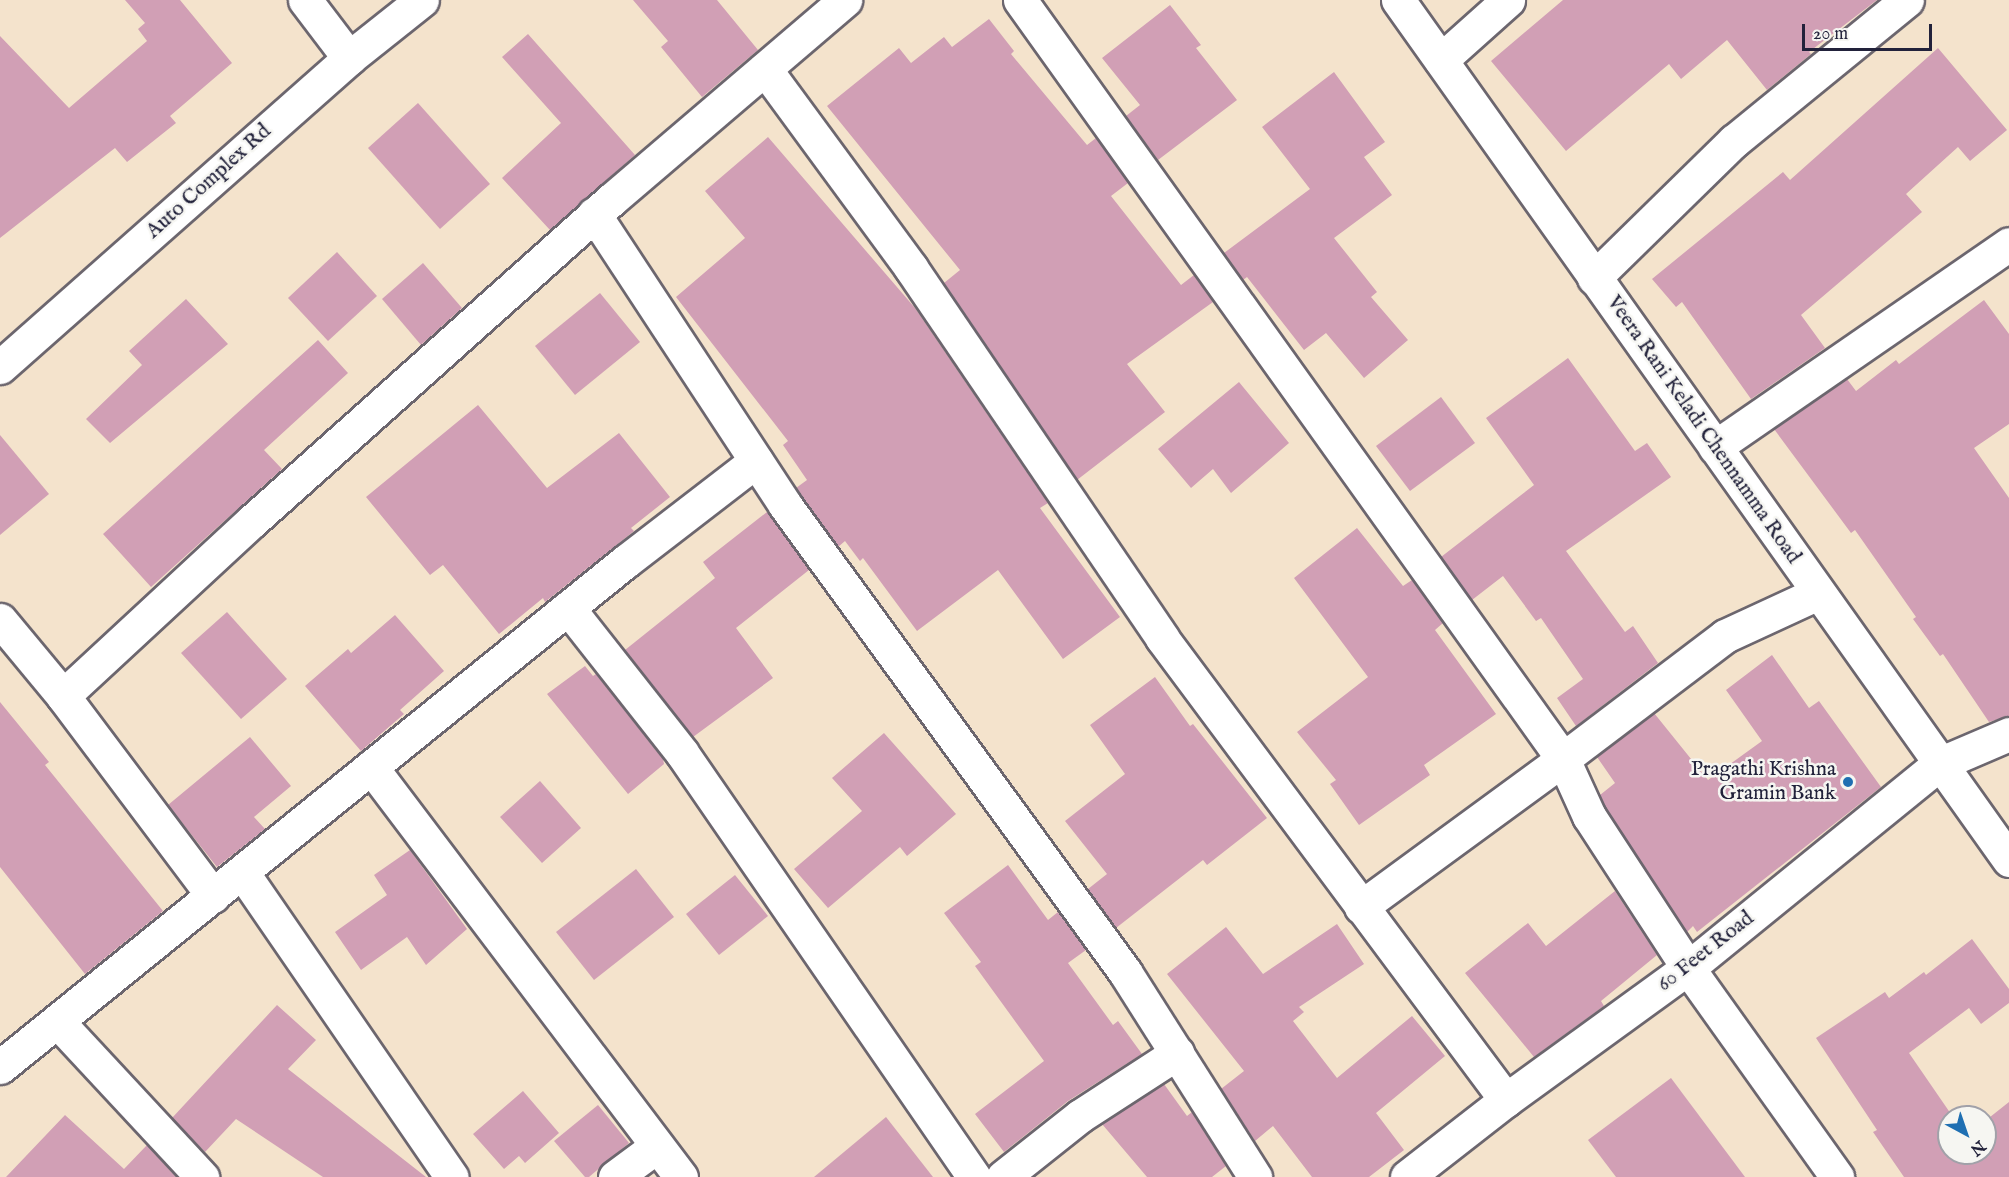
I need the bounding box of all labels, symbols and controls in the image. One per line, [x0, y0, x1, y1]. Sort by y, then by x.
scale bar [1805, 12, 1936, 50]
text: 20 m [1813, 23, 1848, 46]
street label: Auto Complex Rd [141, 119, 277, 245]
street label: Veera Rani Keladi Chennamma Road [1600, 291, 1806, 569]
place label: Pragathi Krishna Gramin Bank [1691, 757, 1836, 807]
marker: Pragathi Krishna Gramin Bank [1841, 775, 1855, 789]
street label: 60 Feet Road [1653, 907, 1759, 997]
north arrow [1937, 1105, 1997, 1165]
text: N [1966, 1135, 1989, 1159]

